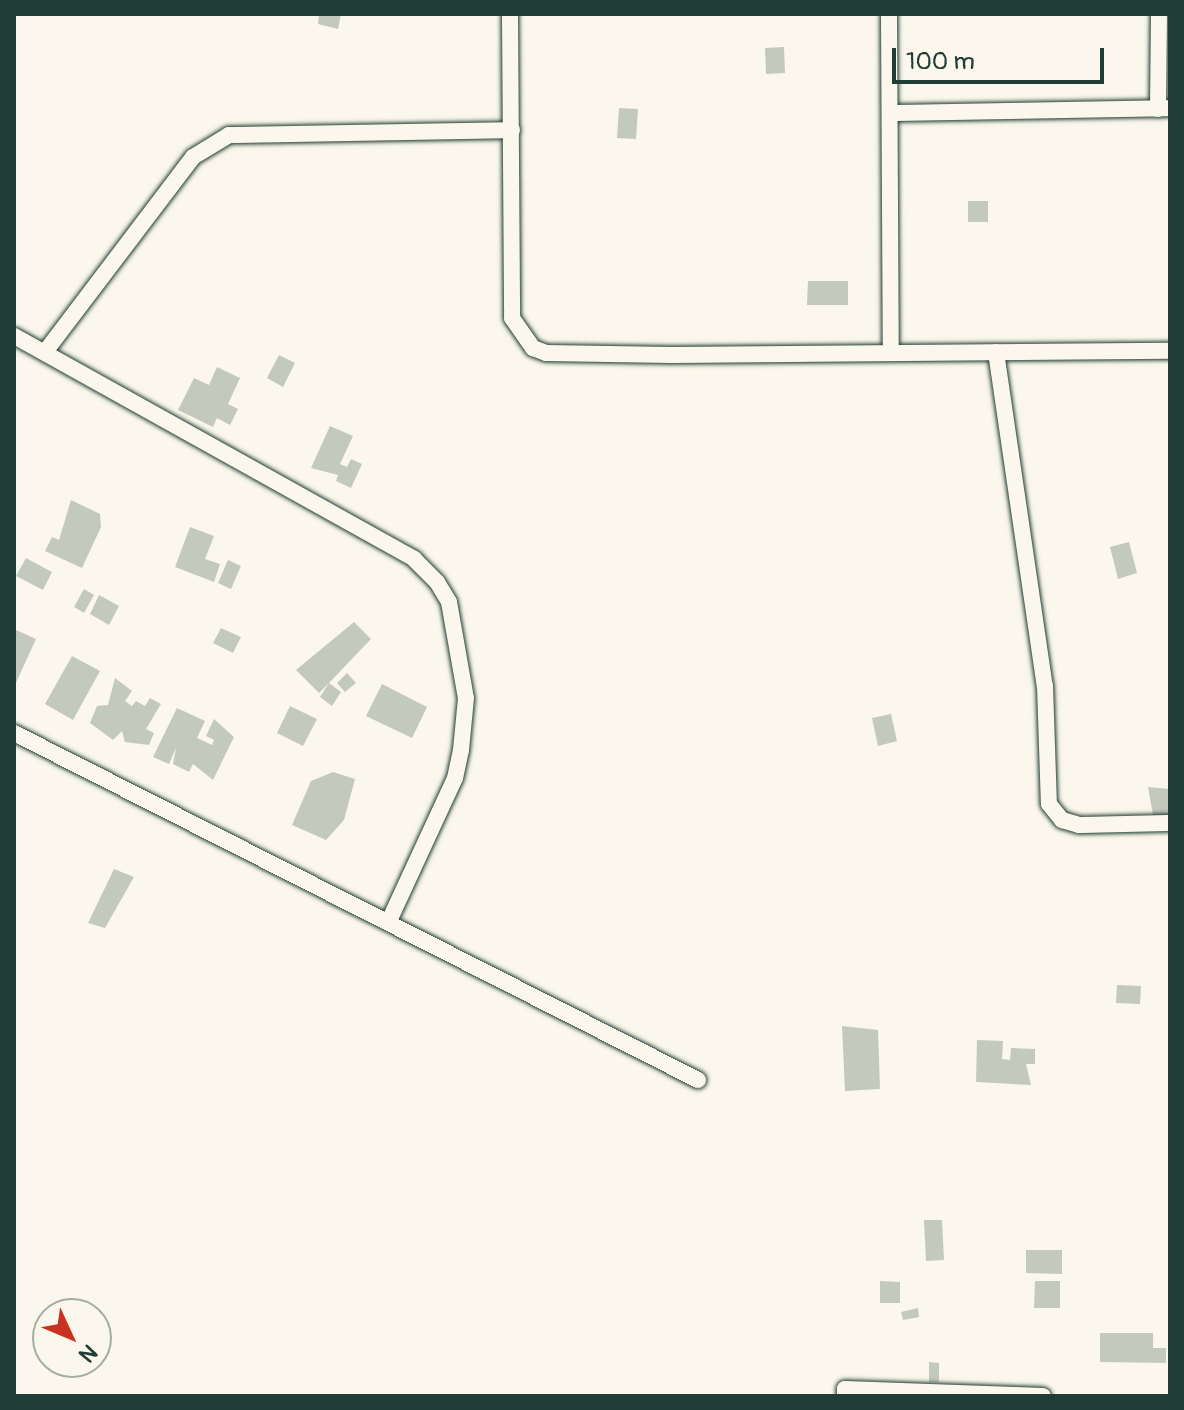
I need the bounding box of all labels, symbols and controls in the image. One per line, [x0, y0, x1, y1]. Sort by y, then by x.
scale bar [896, 32, 1108, 82]
text: 100 m [906, 47, 975, 76]
north arrow [32, 1298, 112, 1378]
text: N [73, 1338, 103, 1368]

